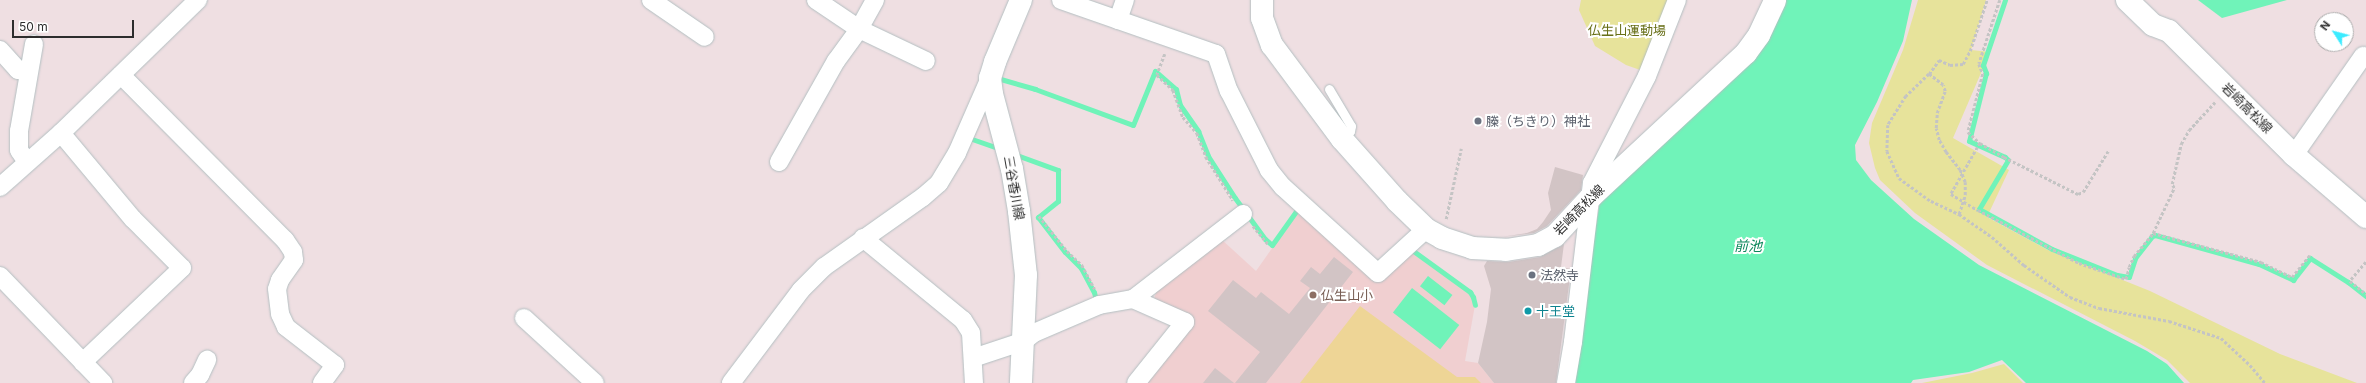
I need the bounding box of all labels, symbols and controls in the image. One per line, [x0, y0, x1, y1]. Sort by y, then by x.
scale bar [14, 12, 136, 38]
north arrow [2314, 12, 2354, 52]
text: N [2317, 18, 2333, 33]
text: 50 m [19, 19, 48, 34]
park label: 仏生山運動場 [1588, 22, 1666, 38]
street label: 岩崎高松線 [2219, 80, 2275, 136]
place label: 榺（ちきり）神社 [1486, 113, 1590, 129]
marker: 榺（ちきり）神社 [1473, 116, 1483, 126]
street label: 三谷香川線 [1001, 155, 1027, 221]
street label: 岩崎高松線 [1551, 182, 1607, 238]
water label: 前池 [1734, 238, 1762, 254]
place label: 法然寺 [1540, 267, 1579, 283]
marker: 法然寺 [1527, 270, 1537, 280]
place label: 仏生山小 [1321, 287, 1373, 303]
marker: 仏生山小 [1308, 290, 1318, 300]
place label: 十王堂 [1536, 303, 1575, 319]
marker: 十王堂 [1523, 306, 1533, 316]

